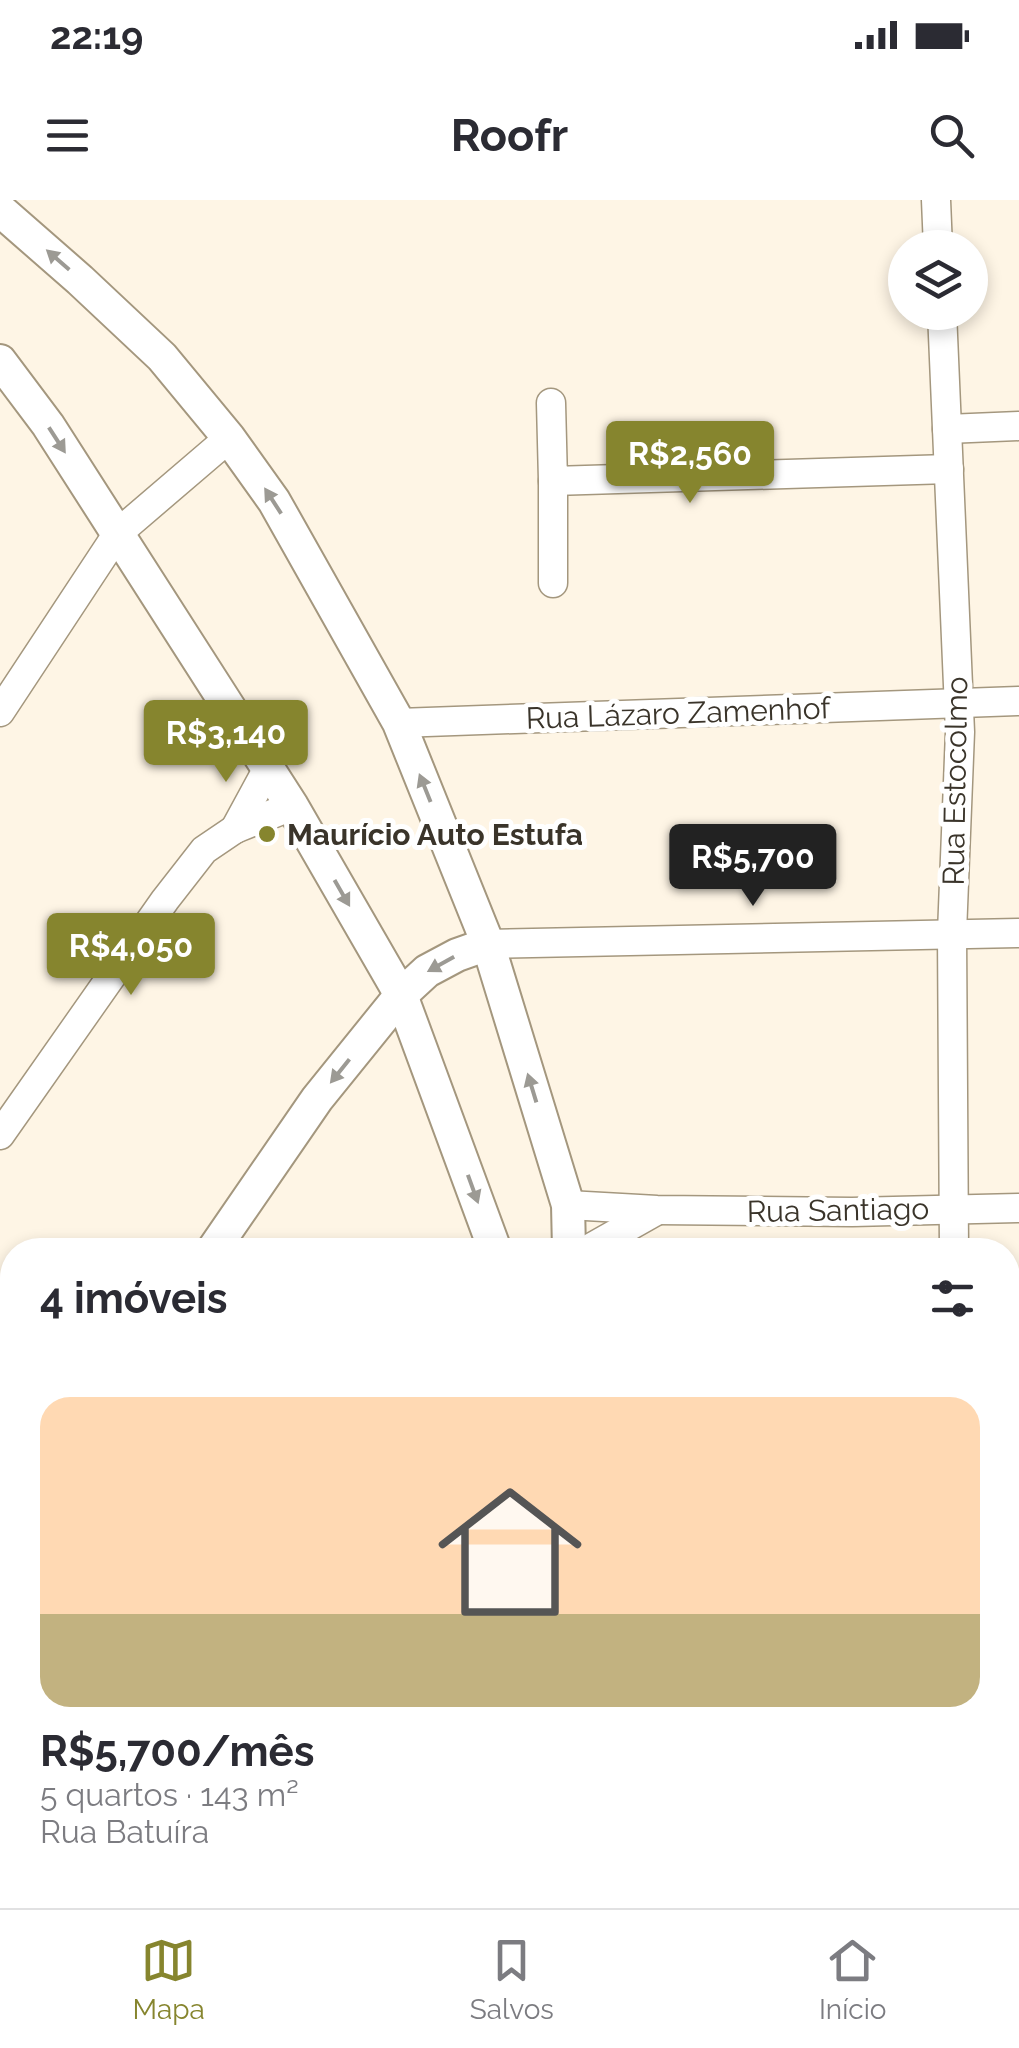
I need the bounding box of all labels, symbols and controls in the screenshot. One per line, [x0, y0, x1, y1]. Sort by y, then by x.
text: 22:19 [50, 13, 143, 58]
icon: menu [40, 108, 95, 163]
icon: search [924, 108, 979, 163]
text: Roofr [451, 109, 568, 162]
map controls [888, 230, 988, 330]
button: layers [888, 230, 988, 330]
one-way arrow [45, 250, 70, 271]
pin: R$2,560 [598, 421, 782, 506]
one-way arrow [48, 426, 66, 453]
text: R$2,560 [628, 435, 752, 472]
one-way arrow [265, 488, 283, 515]
street label: Rua Estocolmo [936, 676, 974, 886]
street label: Rua Lázaro Zamenhof [525, 690, 832, 736]
pin: R$3,140 [134, 700, 318, 785]
text: R$3,140 [166, 714, 286, 751]
one-way arrow [417, 773, 433, 803]
place label: Maurício Auto Estufa [287, 817, 583, 852]
marker: Maurício Auto Estufa [256, 823, 278, 845]
pin: R$5,700 [661, 824, 845, 909]
text: R$5,700 [691, 838, 815, 875]
one-way arrow [333, 878, 350, 907]
pin: R$4,050 [39, 913, 223, 998]
text: R$4,050 [69, 927, 193, 964]
one-way arrow [427, 954, 455, 972]
one-way arrow [330, 1058, 351, 1083]
one-way arrow [524, 1072, 539, 1103]
one-way arrow [466, 1174, 481, 1204]
street label: Rua Santiago [746, 1191, 930, 1229]
icon: filters [925, 1271, 980, 1326]
text: 4 imóveis [40, 1274, 228, 1323]
icon: home [420, 1462, 600, 1642]
text: R$5,700/mês [40, 1727, 314, 1776]
text: 5 quartos · 143 m² [40, 1776, 299, 1813]
text: Rua Batuíra [40, 1813, 209, 1850]
tab: Mapa [133, 1933, 205, 2026]
tab: Salvos [470, 1933, 554, 2026]
tab: Início [819, 1933, 886, 2026]

